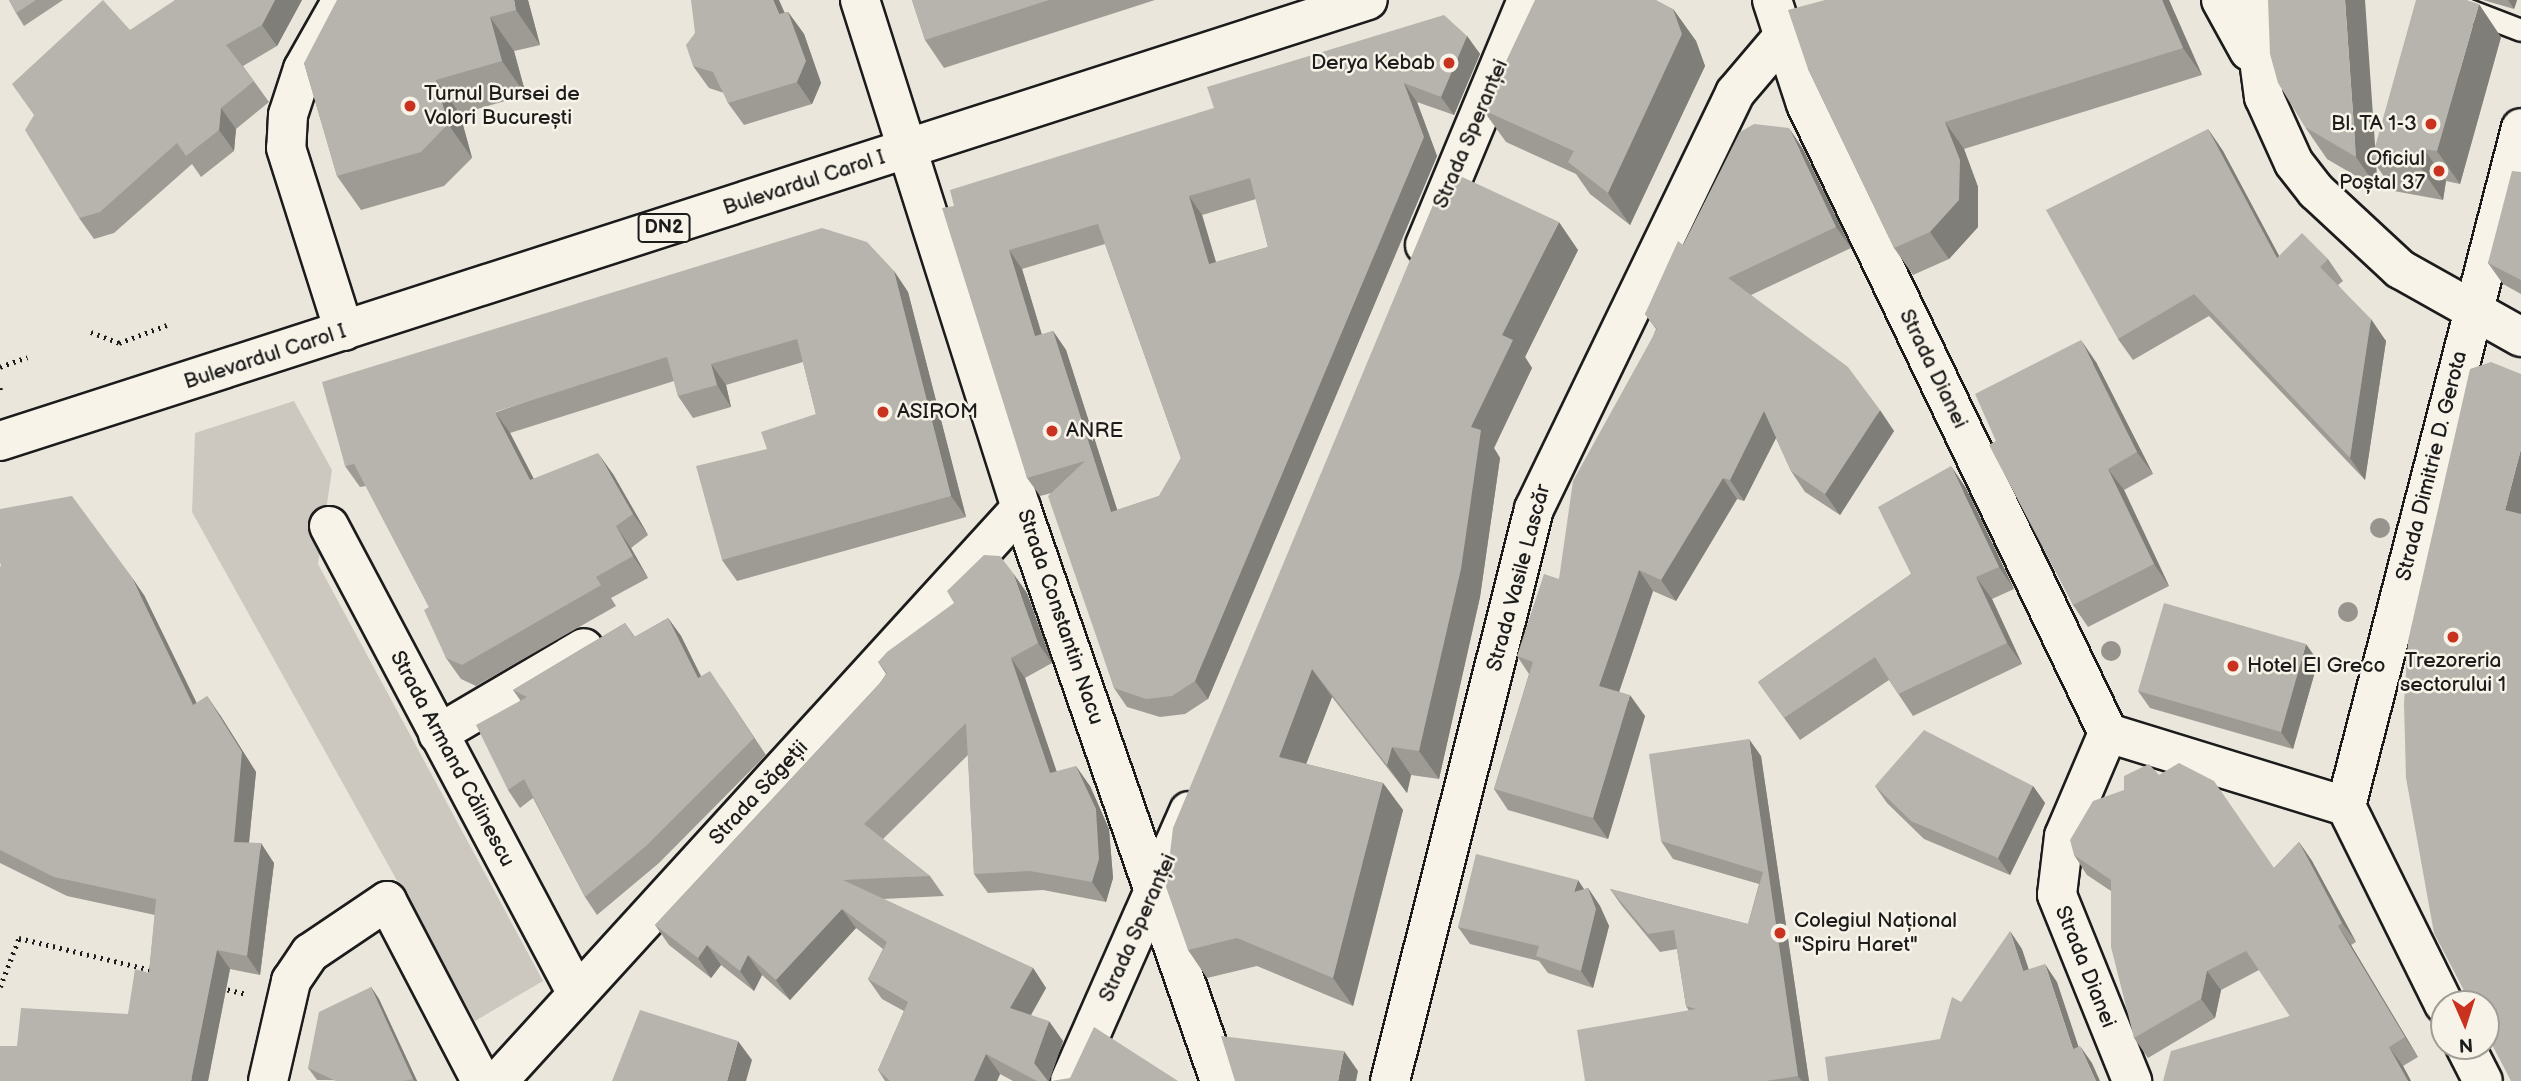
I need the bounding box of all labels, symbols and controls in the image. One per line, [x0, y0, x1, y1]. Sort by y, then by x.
place label: Derya Kebab [1311, 50, 1435, 76]
street label: Strada Speranței [1428, 55, 1514, 213]
marker: Derya Kebab [1441, 55, 1457, 71]
place label: Turnul Bursei de Valori București [424, 81, 580, 131]
marker: Turnul Bursei de Valori București [402, 98, 418, 114]
place label: Bl. TA 1-3 [2330, 111, 2417, 137]
marker: Bl. TA 1-3 [2423, 116, 2439, 132]
street label: Bulevardul Carol I [720, 145, 888, 221]
place label: Oficiul Poștal 37 [2339, 146, 2425, 196]
marker: Oficiul Poștal 37 [2431, 163, 2447, 179]
road number: DN2 [636, 212, 692, 244]
street label: Strada Dianei [1893, 305, 1973, 433]
street label: Bulevardul Carol I [181, 319, 349, 395]
street label: Strada Dimitrie D. Gerota [2391, 348, 2473, 584]
place label: ASIROM [897, 399, 978, 425]
marker: ASIROM [875, 404, 891, 420]
place label: ANRE [1066, 418, 1123, 444]
marker: ANRE [1044, 423, 1060, 439]
street label: Strada Vasile Lascăr [1482, 481, 1556, 675]
street label: Strada Constantin Nacu [1011, 506, 1109, 728]
marker: Trezoreria sectorului 1 [2445, 629, 2461, 645]
street label: Strada Armand Călinescu [384, 647, 520, 871]
place label: Trezoreria sectorului 1 [2400, 648, 2506, 698]
place label: Hotel El Greco [2247, 653, 2385, 679]
marker: Hotel El Greco [2225, 658, 2241, 674]
street label: Strada Săgeții [704, 735, 814, 851]
street label: Strada Speranței [1094, 850, 1182, 1006]
street label: Strada Dianei [2049, 902, 2121, 1032]
place label: Colegiul Național "Spiru Haret" [1794, 908, 1957, 958]
marker: Colegiul Național "Spiru Haret" [1772, 925, 1788, 941]
north arrow [2430, 990, 2500, 1060]
text: N [2458, 1033, 2474, 1056]

